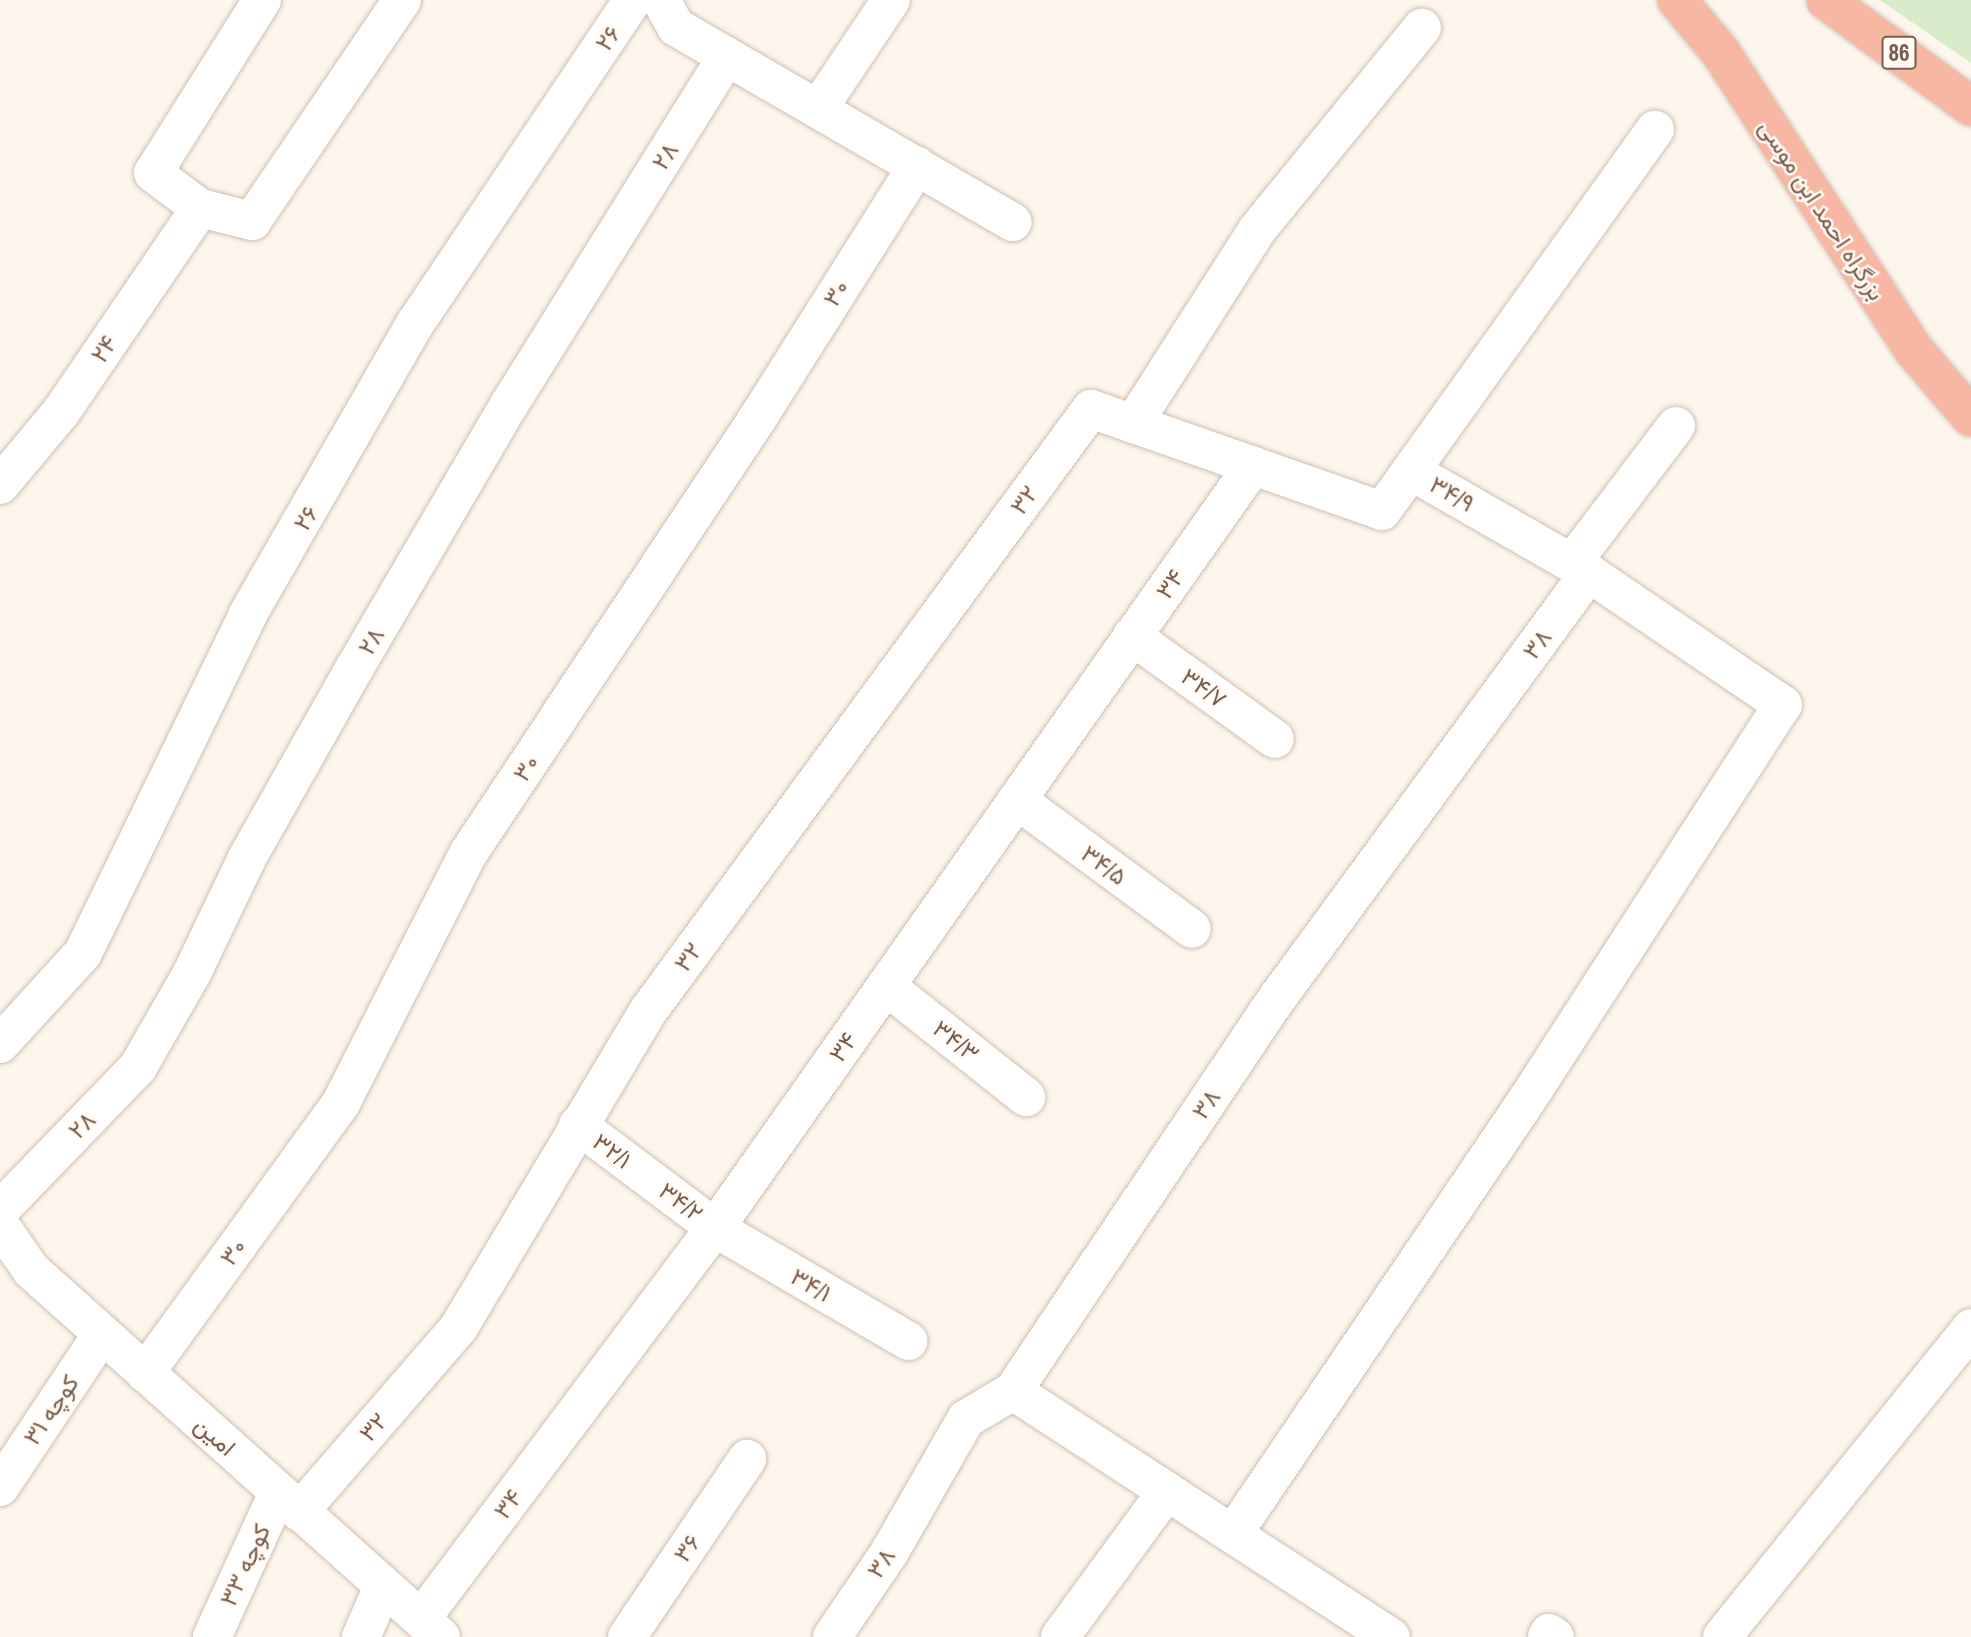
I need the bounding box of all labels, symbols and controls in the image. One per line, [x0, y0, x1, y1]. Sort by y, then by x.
street label: ۲۶ [589, 20, 627, 56]
road number: 86 [1882, 34, 1916, 72]
street label: بزرگراه احمد ابن موسی [1753, 114, 1891, 306]
street label: ۲۸ [646, 137, 684, 175]
street label: ۳۰ [817, 274, 855, 312]
street label: ۲۴ [85, 330, 123, 368]
street label: ۳۴/۹ [1425, 470, 1479, 518]
street label: ۳۲ [1004, 480, 1044, 520]
street label: ۲۶ [287, 500, 325, 536]
street label: ۳۴ [1150, 564, 1190, 604]
street label: ۲۸ [352, 622, 390, 660]
street label: ۳۸ [1517, 623, 1557, 665]
street label: ۳۴/۷ [1176, 662, 1232, 714]
street label: ۳۰ [507, 749, 545, 787]
street label: ۳۴/۵ [1076, 839, 1132, 891]
street label: ۳۲ [668, 937, 708, 977]
street label: ۳۴/۳ [927, 1014, 985, 1068]
street label: ۳۴ [823, 1027, 863, 1067]
street label: ۳۸ [1186, 1084, 1226, 1124]
street label: ۲۸ [62, 1105, 102, 1145]
street label: ۳۲/۱ [587, 1127, 637, 1175]
street label: ۳۴/۲ [653, 1176, 709, 1228]
street label: ۳۰ [214, 1233, 252, 1271]
street label: ۳۴/۱ [786, 1262, 836, 1308]
street label: کوچه ۳۱ [17, 1370, 85, 1450]
street label: ۳۲ [353, 1407, 393, 1447]
street label: امین [189, 1410, 241, 1462]
street label: ۳۴ [488, 1484, 528, 1524]
street label: کوچه ۳۳ [214, 1520, 276, 1610]
street label: ۳۶ [667, 1529, 707, 1567]
street label: ۳۸ [861, 1543, 901, 1583]

